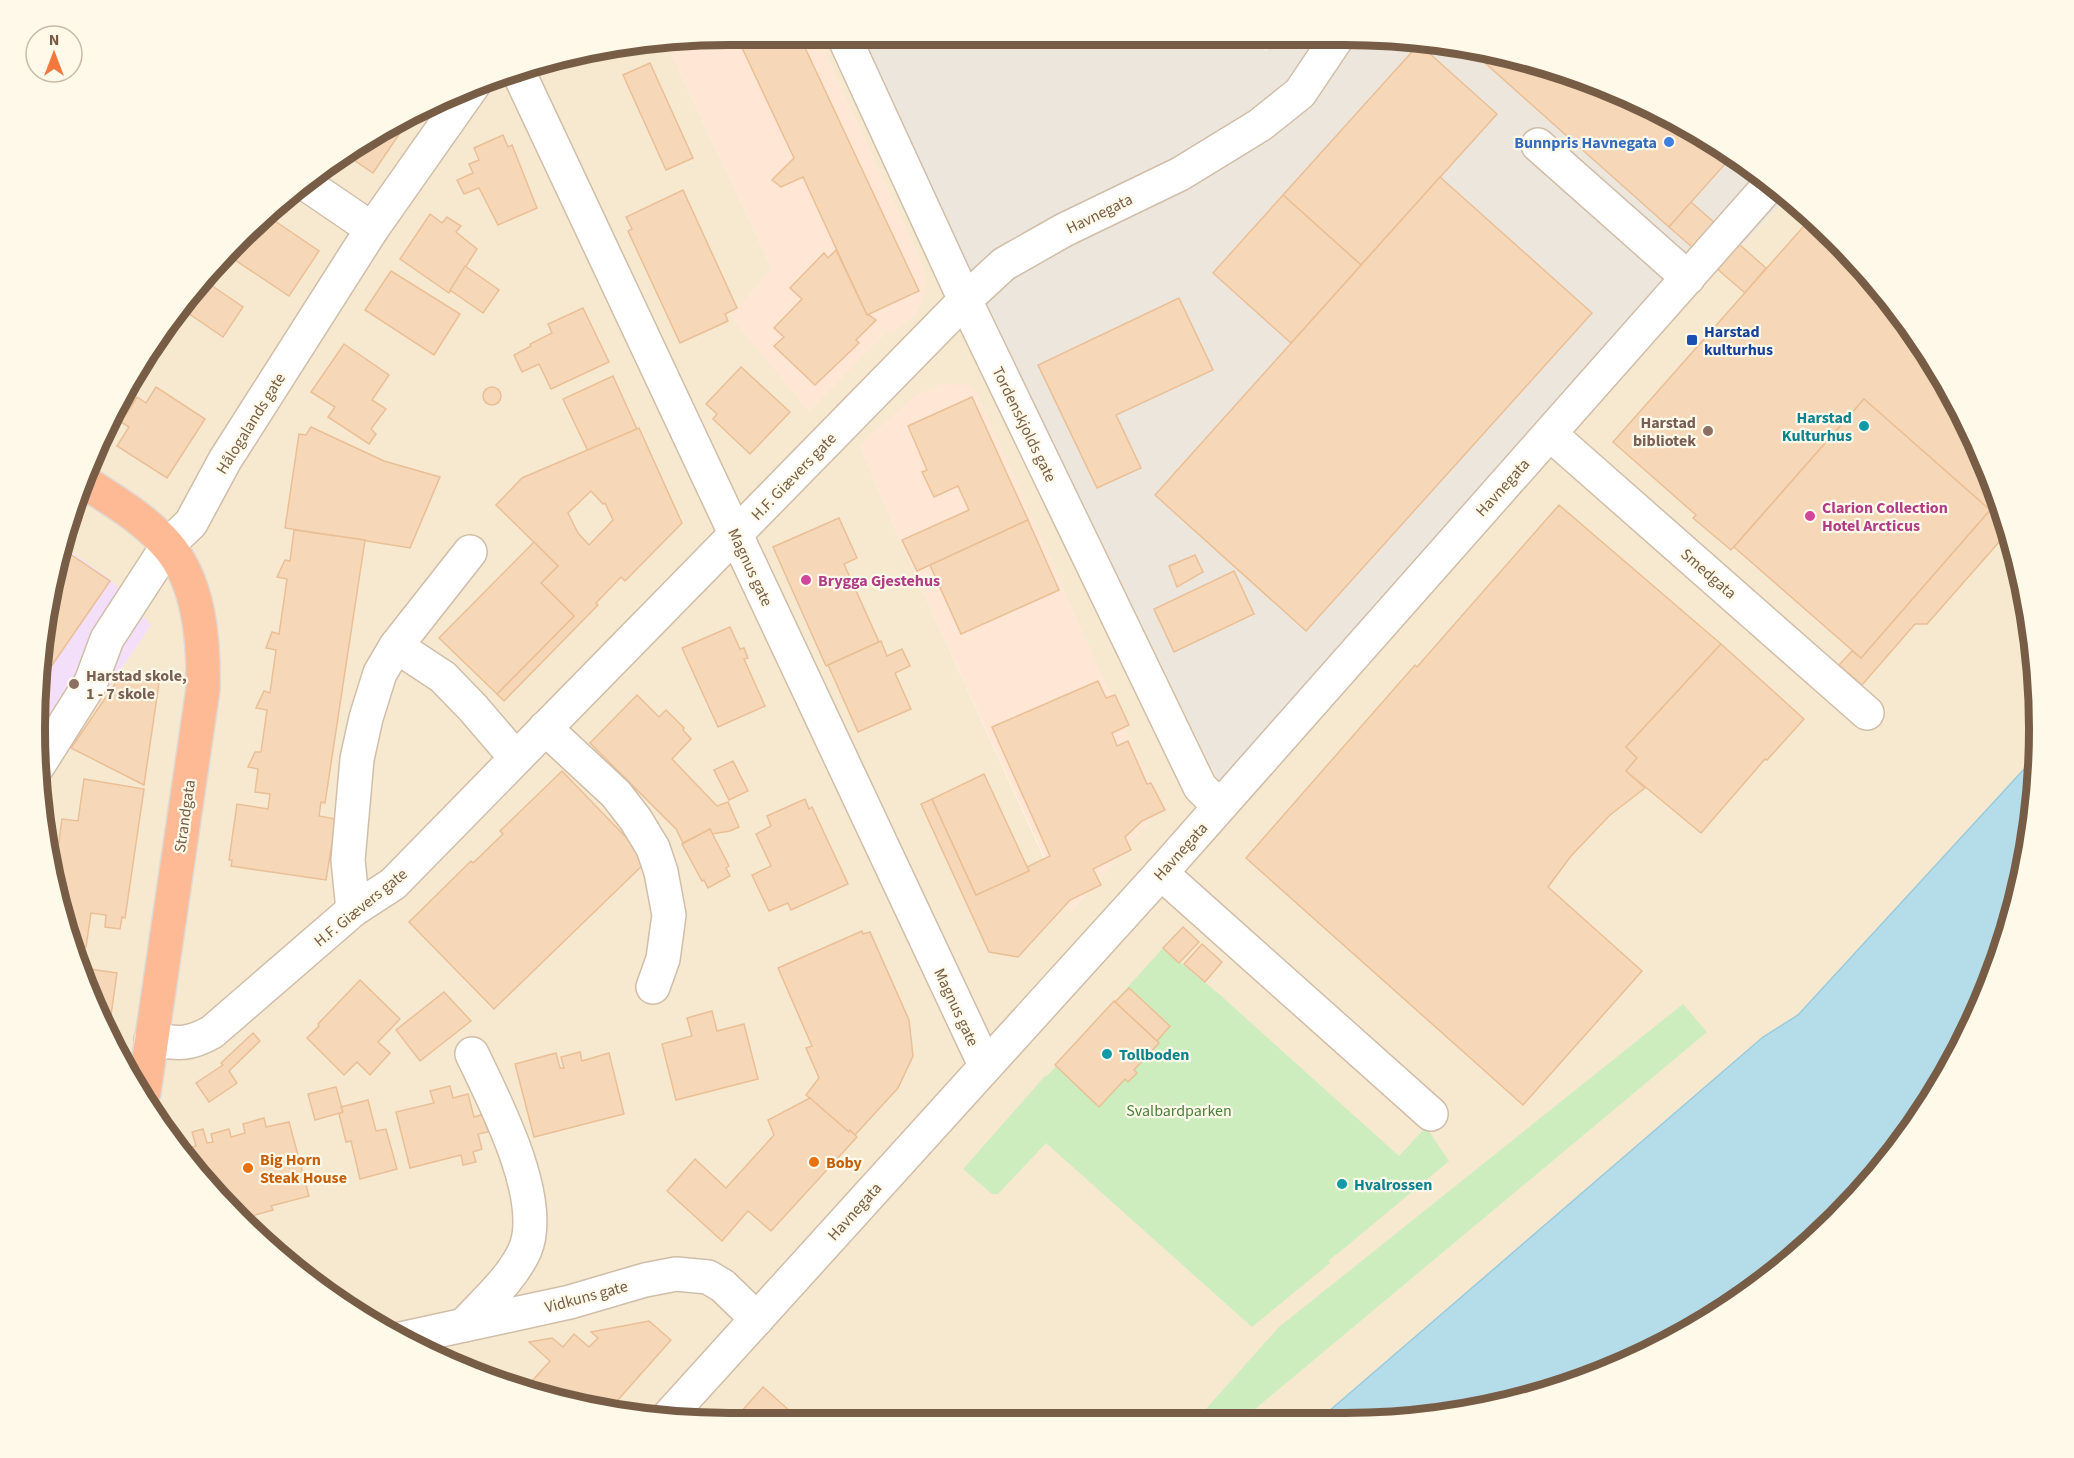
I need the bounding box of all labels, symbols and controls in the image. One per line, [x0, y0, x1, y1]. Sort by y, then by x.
north arrow [24, 24, 84, 84]
text: N [49, 29, 59, 51]
place label: Bunnpris Havnegata [1514, 132, 1657, 154]
marker: Bunnpris Havnegata [1662, 135, 1676, 149]
street label: Havnegata [1063, 188, 1136, 239]
place label: Harstad kulturhus [1704, 321, 1773, 361]
marker: Harstad kulturhus [1685, 333, 1699, 347]
street label: Tordenskjolds gate [987, 363, 1062, 486]
street label: Hålogalands gate [211, 369, 291, 478]
place label: Harstad Kulturhus [1782, 407, 1852, 447]
place label: Harstad bibliotek [1633, 412, 1696, 452]
marker: Harstad Kulturhus [1857, 419, 1871, 433]
marker: Harstad bibliotek [1701, 424, 1715, 438]
street label: H.F. Giævers gate [746, 428, 841, 525]
street label: Havnegata [1471, 454, 1535, 522]
place label: Clarion Collection Hotel Arcticus [1822, 497, 1948, 537]
marker: Clarion Collection Hotel Arcticus [1803, 509, 1817, 523]
street label: Magnus gate [722, 525, 778, 610]
street label: Smedgata [1676, 543, 1741, 604]
place label: Brygga Gjestehus [818, 570, 940, 592]
marker: Brygga Gjestehus [799, 573, 813, 587]
place label: Harstad skole, 1 - 7 skole [86, 665, 187, 705]
marker: Harstad skole, 1 - 7 skole [67, 677, 81, 691]
street label: Strandgata [169, 778, 201, 854]
street label: Havnegata [1149, 818, 1213, 886]
street label: H.F. Giævers gate [309, 863, 412, 952]
street label: Magnus gate [928, 965, 984, 1050]
place label: Tollboden [1119, 1044, 1189, 1066]
marker: Tollboden [1100, 1047, 1114, 1061]
park label: Svalbardparken [1126, 1100, 1232, 1122]
place label: Big Horn Steak House [260, 1149, 347, 1189]
place label: Boby [826, 1152, 863, 1174]
marker: Boby [807, 1155, 821, 1169]
marker: Big Horn Steak House [241, 1161, 255, 1175]
place label: Hvalrossen [1354, 1174, 1432, 1196]
marker: Hvalrossen [1335, 1177, 1349, 1191]
street label: Havnegata [823, 1178, 887, 1246]
street label: Vidkuns gate [542, 1275, 630, 1319]

